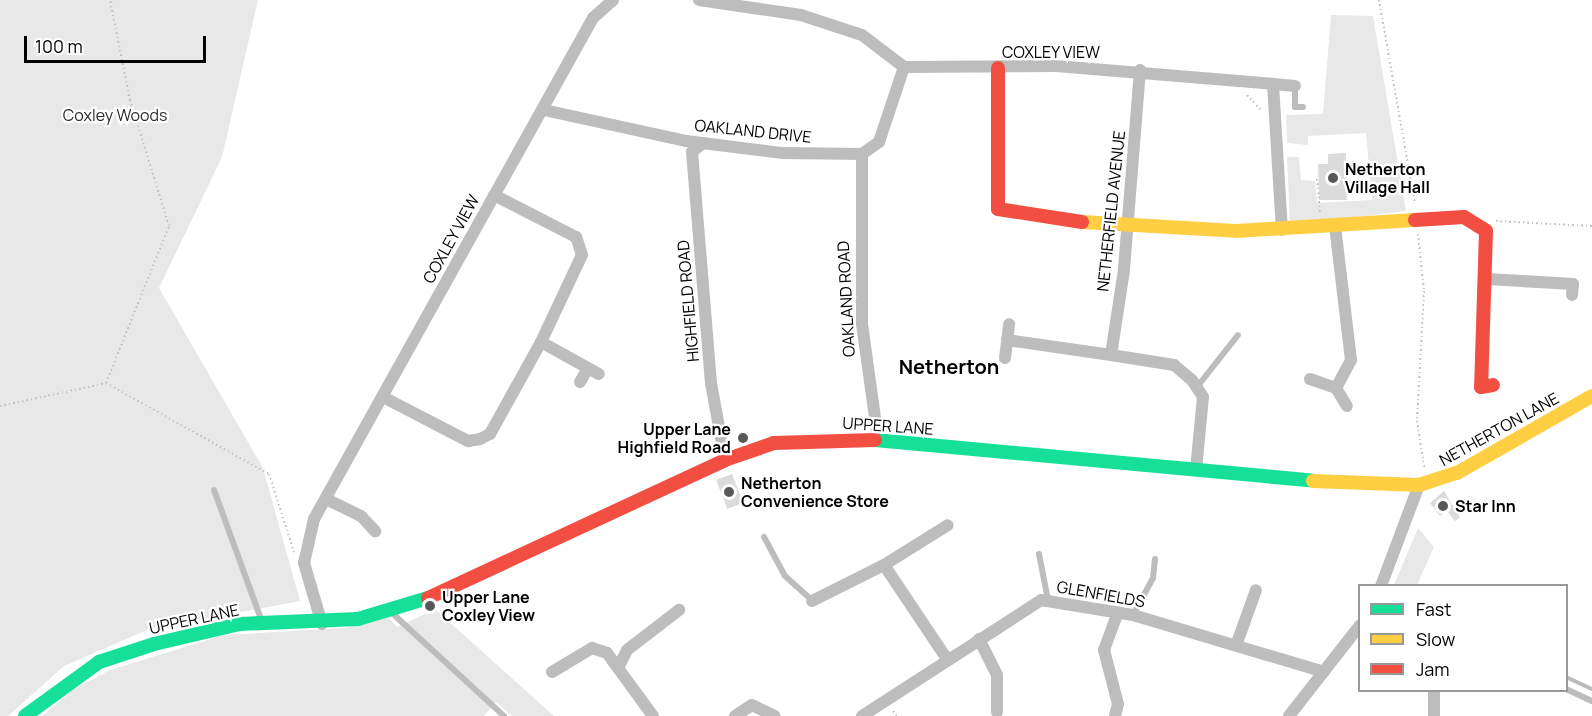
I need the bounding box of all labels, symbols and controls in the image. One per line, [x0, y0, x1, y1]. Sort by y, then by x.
scale bar [27, 24, 208, 62]
text: 100 m [35, 34, 83, 58]
street label: COXLEY VIEW [1002, 42, 1100, 62]
park label: Coxley Woods [63, 105, 167, 125]
street label: OAKLAND DRIVE [694, 115, 812, 147]
street label: NETHERFIELD AVENUE [1093, 129, 1129, 293]
place label: Netherton Village Hall [1345, 159, 1430, 197]
marker: Netherton Village Hall [1326, 171, 1340, 185]
street label: COXLEY VIEW [419, 191, 483, 287]
street label: HIGHFIELD ROAD [673, 239, 703, 363]
street label: OAKLAND ROAD [833, 240, 859, 358]
district label: Netherton [899, 354, 999, 378]
street label: NETHERTON LANE [1436, 388, 1562, 470]
street label: UPPER LANE [842, 413, 934, 439]
place label: Upper Lane Highfield Road [618, 419, 731, 457]
marker: Upper Lane Highfield Road [736, 431, 750, 445]
place label: Netherton Convenience Store [741, 473, 889, 511]
marker: Netherton Convenience Store [722, 485, 736, 499]
place label: Star Inn [1455, 496, 1516, 516]
marker: Star Inn [1436, 499, 1450, 513]
street label: GLENFIELDS [1055, 577, 1147, 611]
legend [1358, 584, 1568, 692]
place label: Upper Lane Coxley View [442, 587, 535, 625]
text: Fast [1416, 597, 1451, 621]
marker: Upper Lane Coxley View [423, 599, 437, 613]
street label: UPPER LANE [147, 600, 241, 638]
text: Slow [1416, 627, 1455, 651]
text: Jam [1416, 657, 1450, 681]

